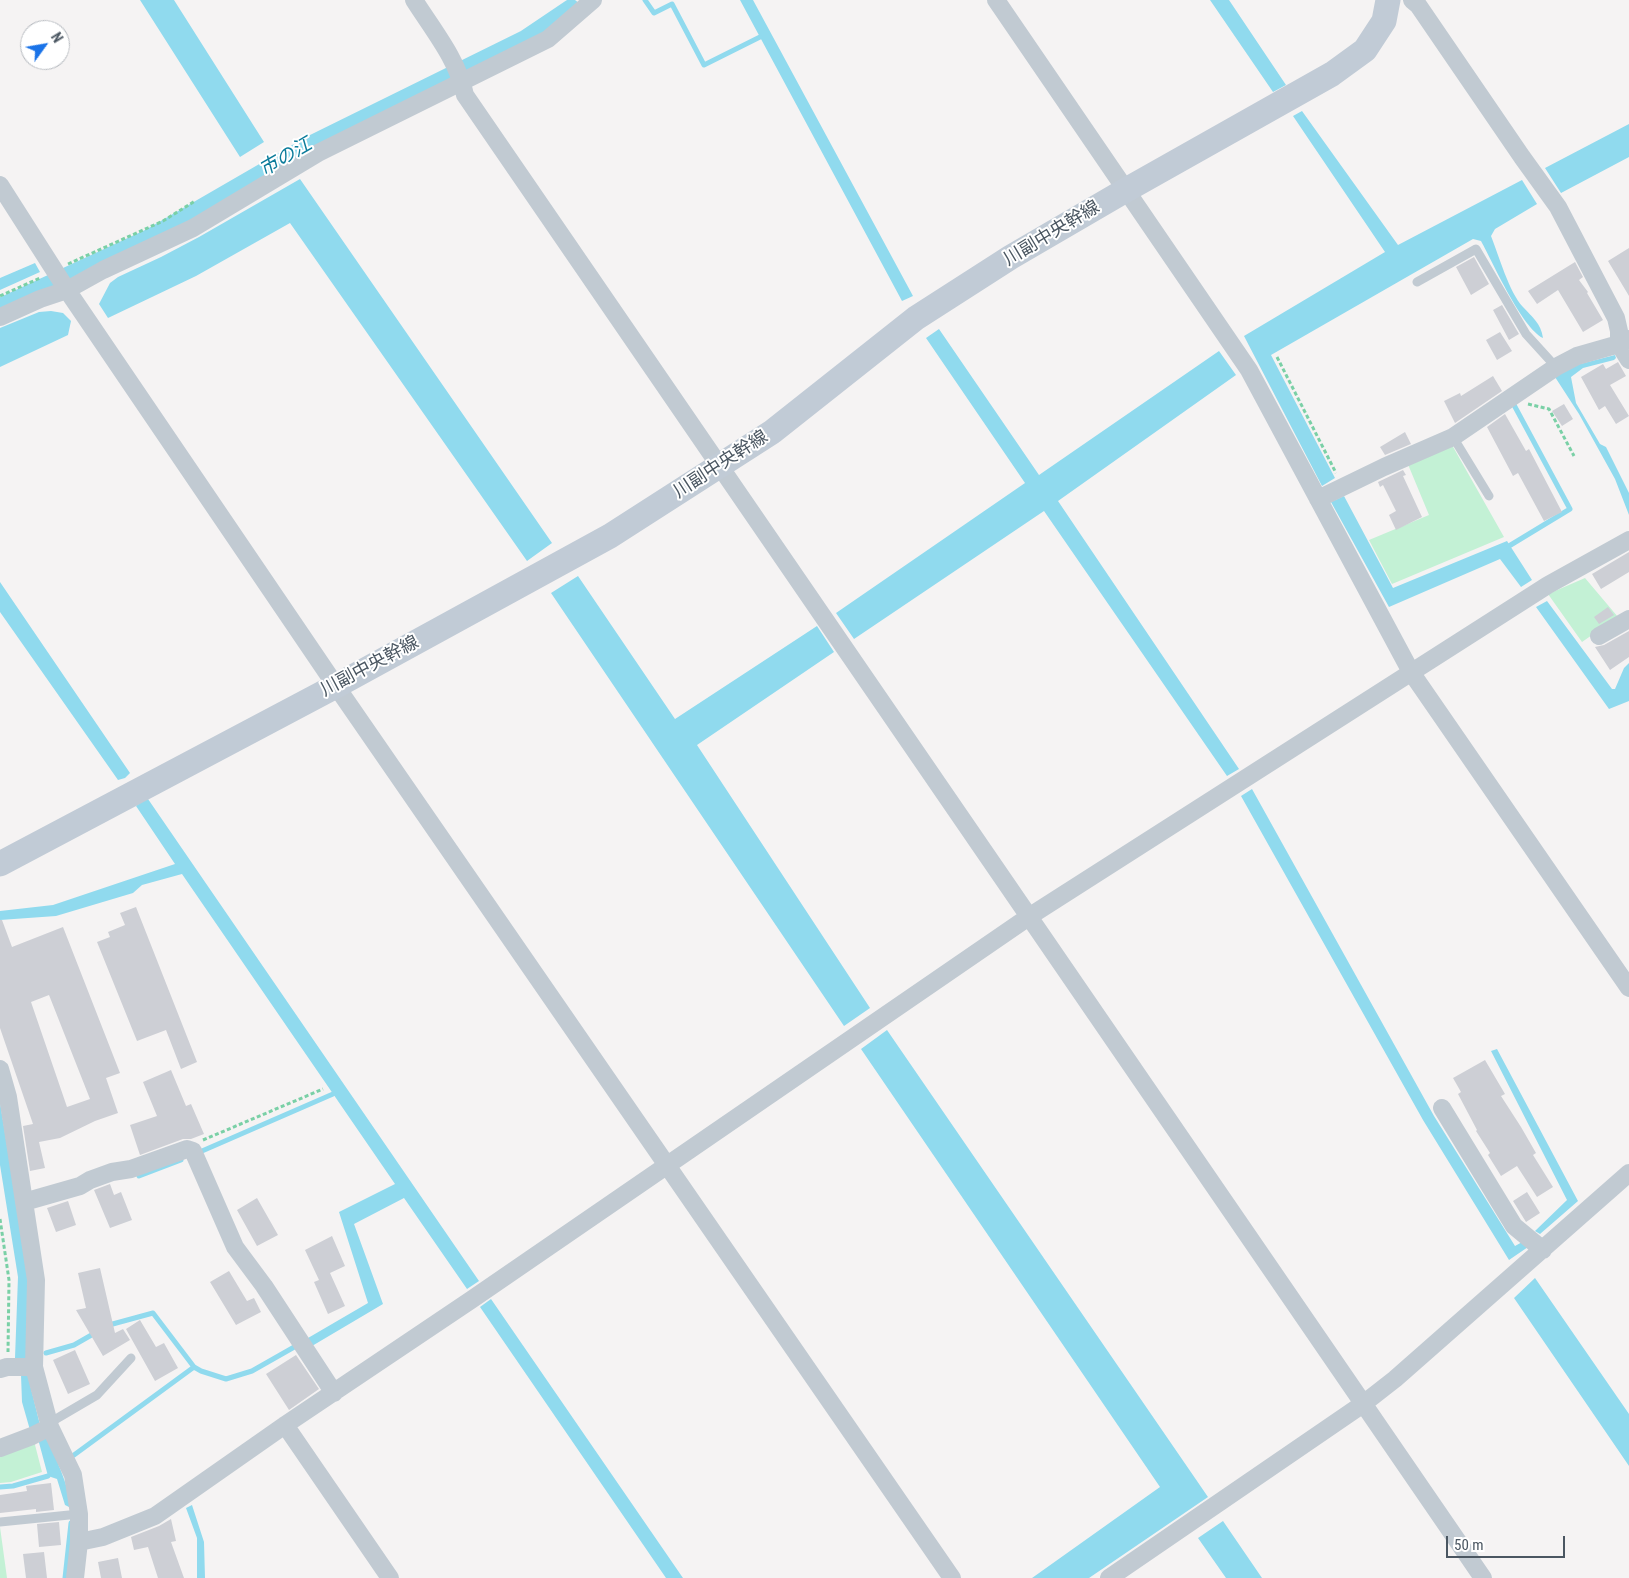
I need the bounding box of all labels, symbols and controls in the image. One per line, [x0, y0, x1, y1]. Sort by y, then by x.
north arrow [20, 20, 70, 70]
text: N [48, 30, 66, 45]
water label: 市の江 [256, 134, 316, 182]
street label: 川副中央幹線 [1000, 197, 1104, 271]
street label: 川副中央幹線 [670, 427, 772, 503]
street label: 川副中央幹線 [317, 632, 423, 702]
scale bar [1449, 1526, 1568, 1558]
text: 50 m [1454, 1536, 1484, 1554]

